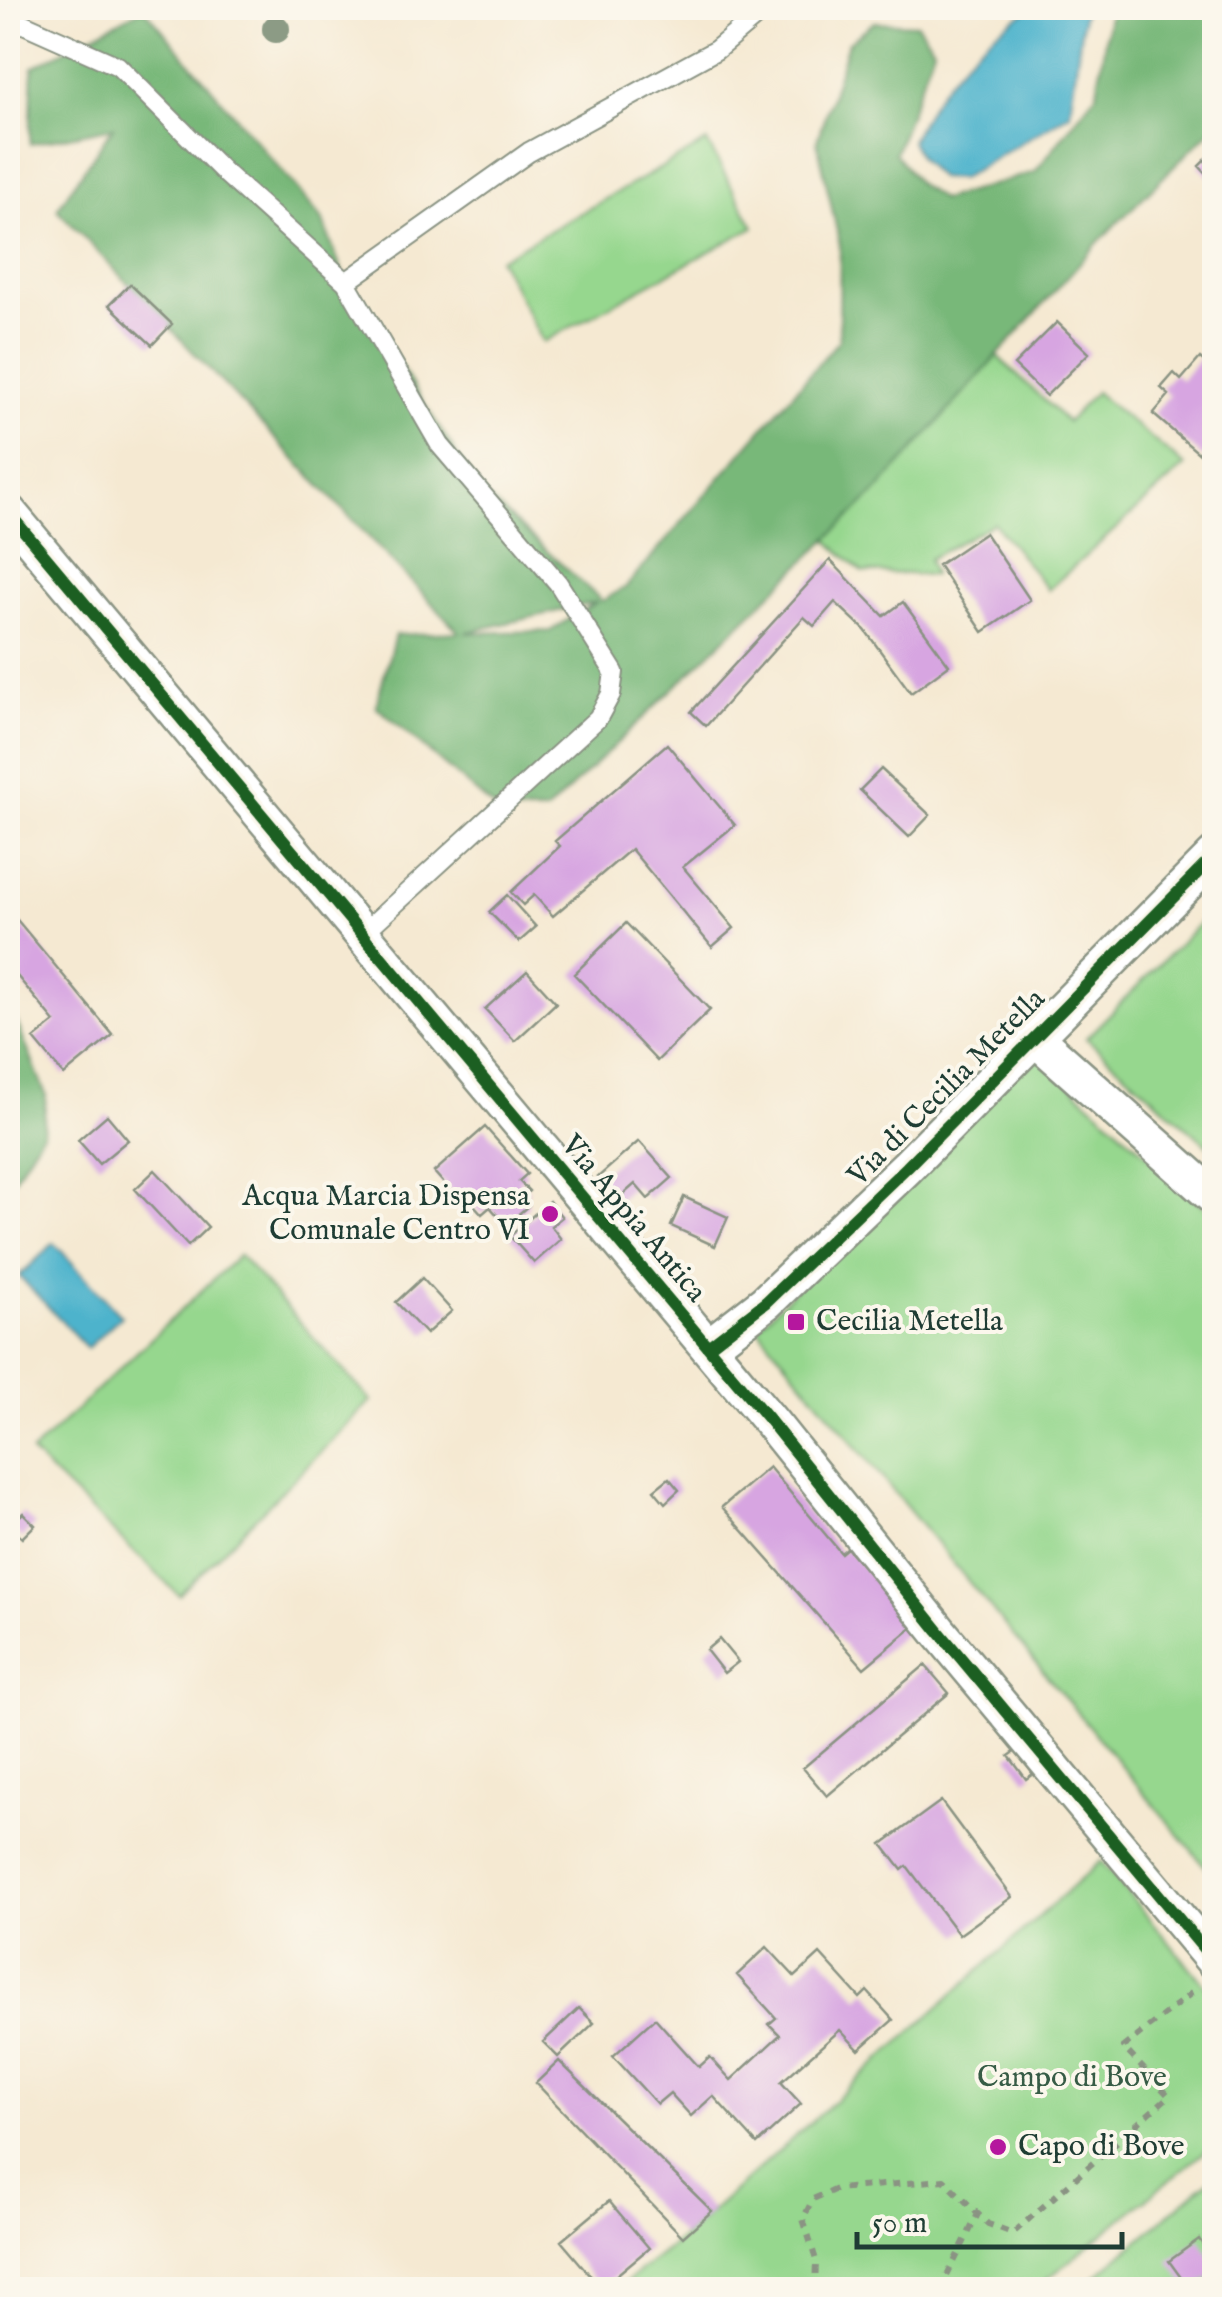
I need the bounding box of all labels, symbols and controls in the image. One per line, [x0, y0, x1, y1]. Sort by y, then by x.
street label: Via di Cecilia Metella [839, 981, 1054, 1196]
street label: Via Appia Antica [551, 1127, 714, 1311]
place label: Acqua Marcia Dispensa Comunale Centro VI [241, 1178, 530, 1250]
marker: Acqua Marcia Dispensa Comunale Centro VI [539, 1203, 561, 1225]
place label: Cecilia Metella [816, 1303, 1003, 1341]
marker: Cecilia Metella [785, 1311, 807, 1333]
park label: Campo di Bove [977, 2059, 1167, 2097]
place label: Capo di Bove [1018, 2128, 1185, 2166]
marker: Capo di Bove [987, 2136, 1009, 2158]
scale bar [857, 2187, 1122, 2249]
text: 50 m [872, 2205, 927, 2243]

